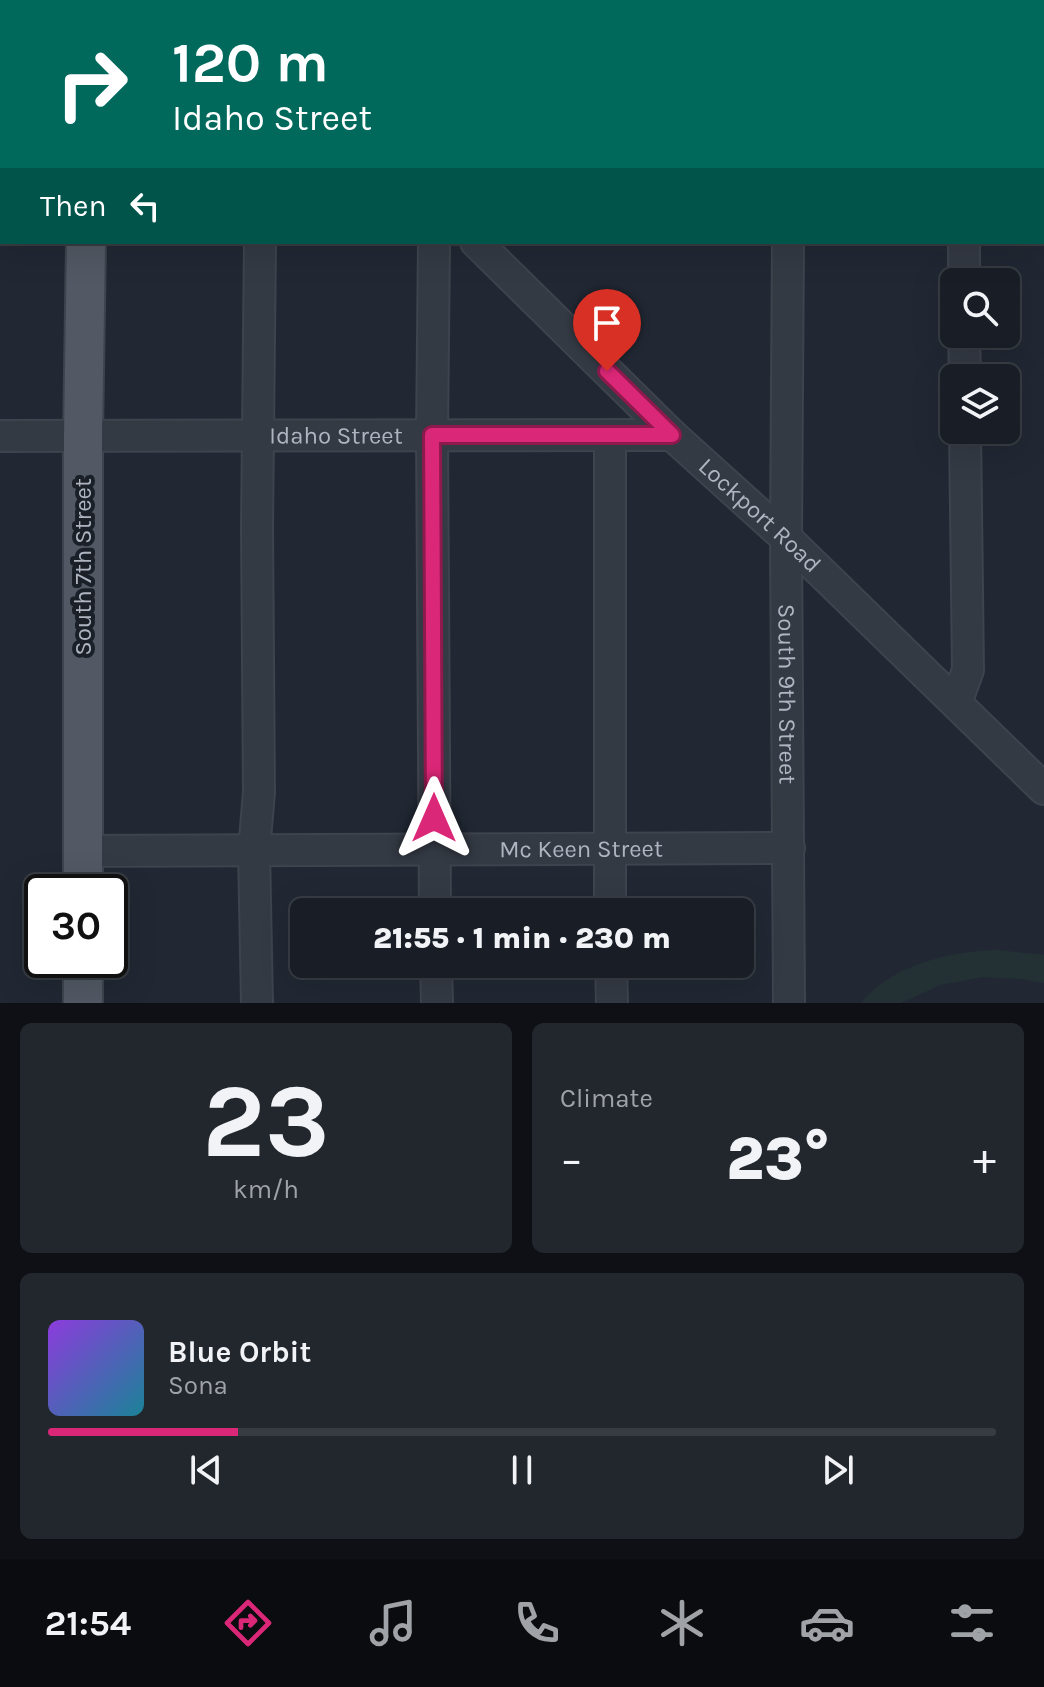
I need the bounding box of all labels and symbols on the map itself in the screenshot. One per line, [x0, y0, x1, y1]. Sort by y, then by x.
pin [573, 289, 641, 371]
street label: Idaho Street [269, 421, 403, 450]
street label: Lockport Road [693, 452, 827, 578]
street label: South 7th Street [69, 478, 97, 656]
street label: South 9th Street [772, 604, 802, 784]
position arrow [392, 776, 476, 860]
street label: Mc Keen Street [499, 835, 663, 863]
speed limit sign: 30 [24, 874, 128, 978]

